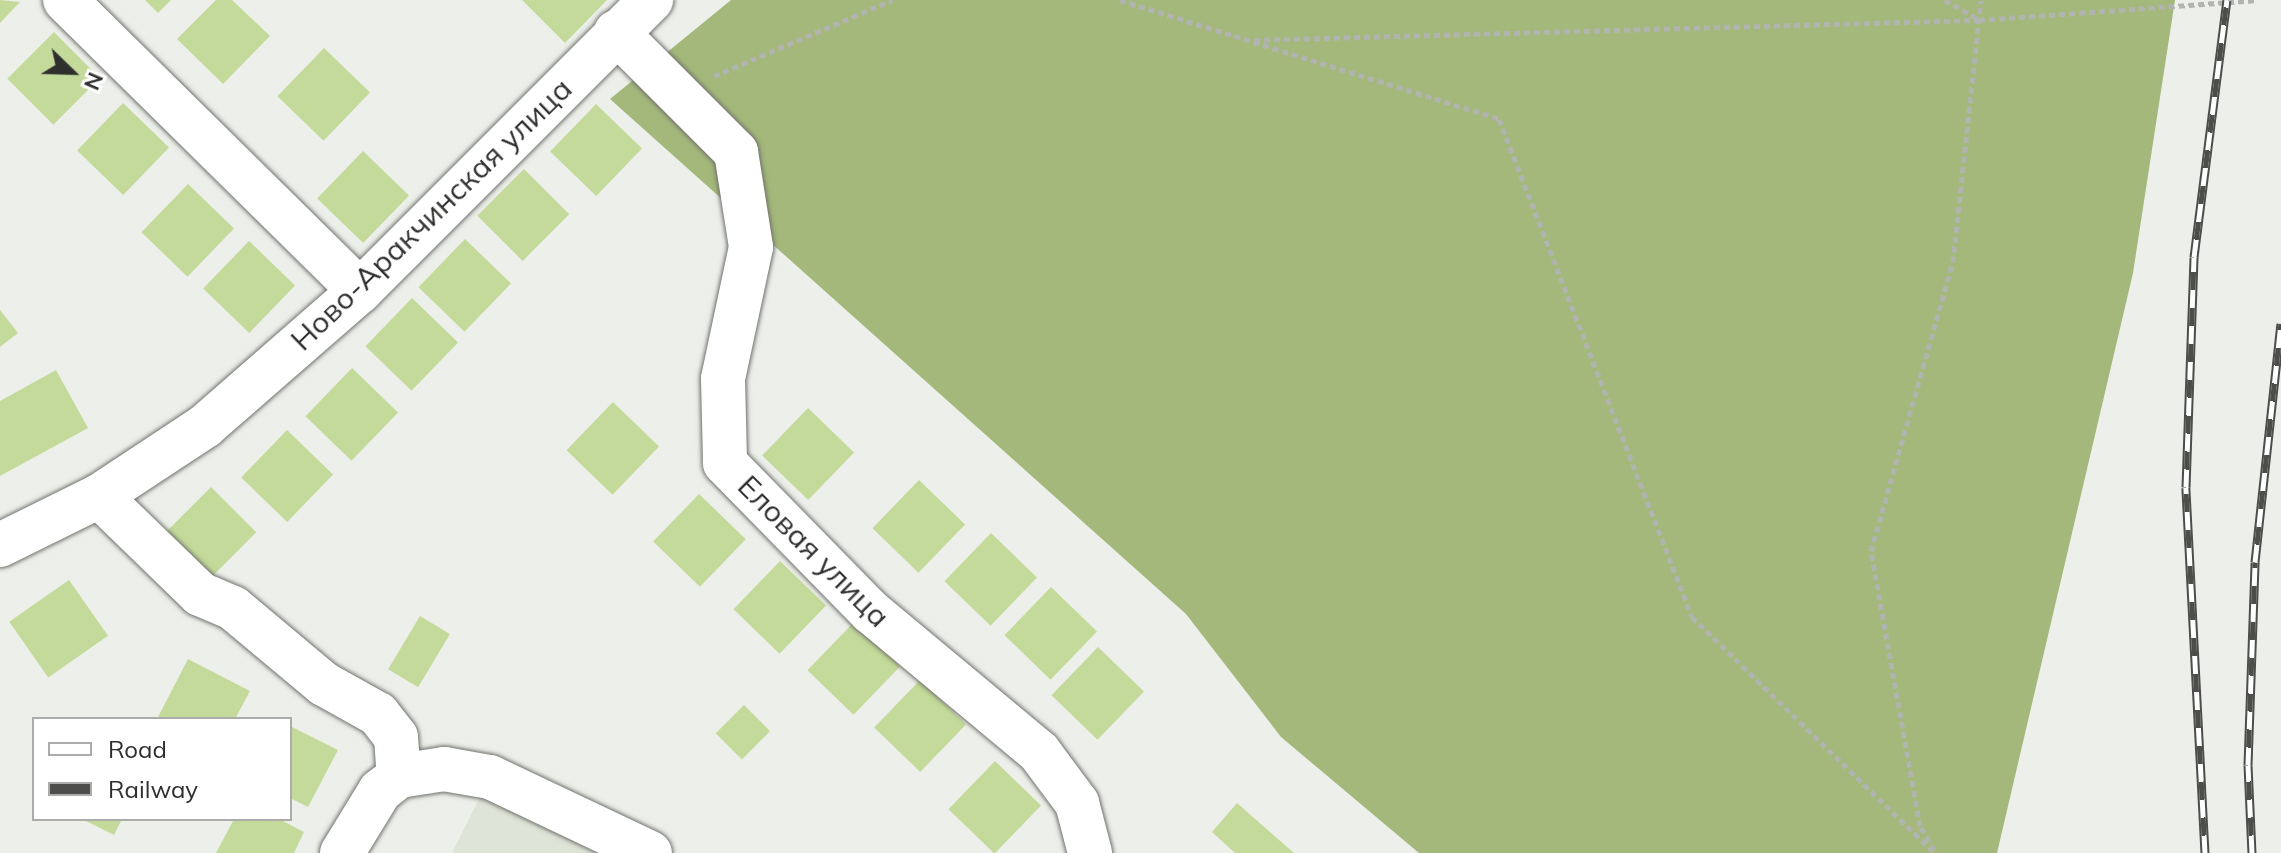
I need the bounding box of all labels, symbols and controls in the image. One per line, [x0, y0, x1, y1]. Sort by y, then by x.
north arrow [32, 32, 112, 112]
text: N [78, 68, 110, 94]
street label: Ново-Аракчинская улица [283, 70, 579, 358]
street label: Еловая улица [731, 468, 897, 634]
legend [32, 717, 292, 821]
text: Road [108, 734, 167, 764]
text: Railway [108, 774, 198, 804]

